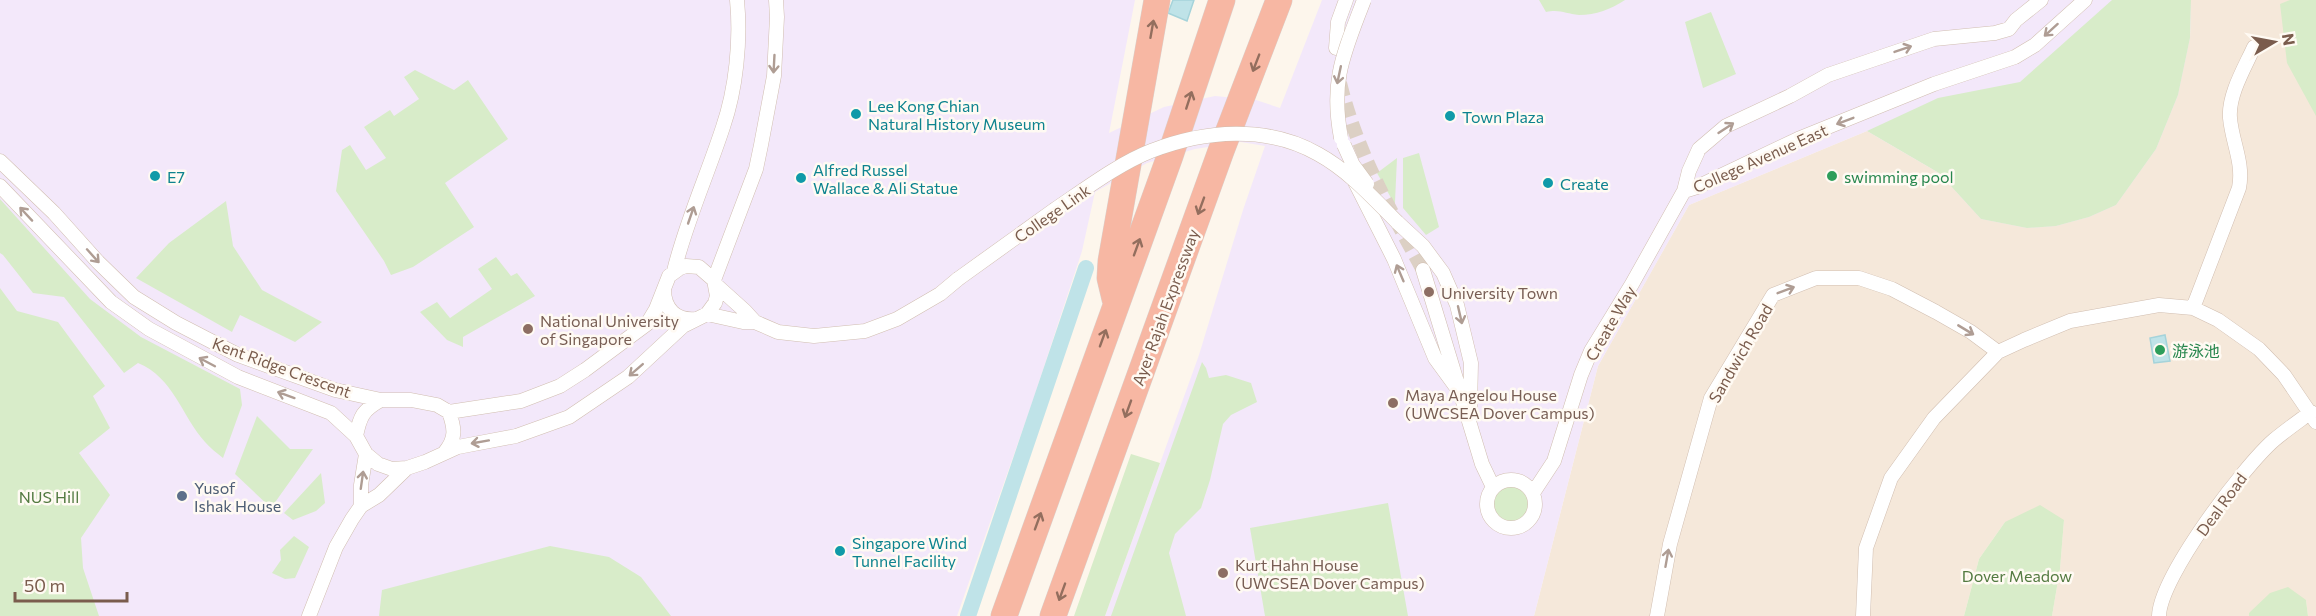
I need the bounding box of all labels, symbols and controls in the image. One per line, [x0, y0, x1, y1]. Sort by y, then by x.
north arrow [2244, 12, 2304, 72]
one-way arrow [1147, 20, 1158, 39]
one-way arrow [2044, 23, 2059, 37]
text: N [2279, 32, 2300, 47]
one-way arrow [1893, 42, 1912, 53]
one-way arrow [1249, 53, 1260, 72]
one-way arrow [769, 54, 780, 74]
one-way arrow [1333, 65, 1344, 84]
one-way arrow [1184, 91, 1195, 110]
place label: Lee Kong Chian Natural History Museum [868, 96, 1046, 133]
marker: Lee Kong Chian Natural History Museum [849, 107, 863, 121]
place label: Town Plaza [1462, 107, 1544, 126]
marker: Town Plaza [1443, 109, 1457, 123]
one-way arrow [1836, 116, 1855, 127]
street label: College Avenue East [1690, 120, 1831, 196]
one-way arrow [1717, 121, 1734, 134]
place label: Alfred Russel Wallace & Ali Statue [813, 160, 958, 197]
place label: E7 [167, 167, 185, 186]
place label: swimming pool [1844, 167, 1954, 186]
marker: E7 [148, 169, 162, 183]
marker: swimming pool [1825, 169, 1839, 183]
marker: Alfred Russel Wallace & Ali Statue [794, 171, 808, 185]
place label: Create [1560, 174, 1609, 193]
marker: Create [1541, 176, 1555, 190]
street label: College Link [1010, 180, 1094, 246]
one-way arrow [1195, 196, 1206, 215]
one-way arrow [19, 206, 33, 221]
one-way arrow [686, 206, 697, 225]
street label: Ayer Rajah Expressway [1128, 226, 1202, 388]
one-way arrow [1132, 238, 1143, 257]
one-way arrow [86, 249, 100, 264]
one-way arrow [1394, 264, 1406, 282]
street label: Create Way [1581, 282, 1639, 364]
place label: University Town [1441, 283, 1558, 302]
one-way arrow [1776, 284, 1794, 295]
marker: University Town [1422, 285, 1436, 299]
street label: Sandwich Road [1704, 300, 1776, 406]
one-way arrow [1454, 306, 1466, 325]
place label: National University of Singapore [540, 311, 679, 348]
marker: National University of Singapore [521, 322, 535, 336]
one-way arrow [1957, 324, 1974, 336]
one-way arrow [1099, 329, 1110, 348]
street label: Kent Ridge Crescent [210, 333, 354, 401]
place label: 游泳池 [2172, 341, 2220, 360]
marker: 游泳池 [2153, 343, 2167, 357]
one-way arrow [199, 356, 217, 367]
one-way arrow [628, 364, 644, 377]
place label: Maya Angelou House (UWCSEA Dover Campus) [1405, 385, 1595, 422]
one-way arrow [277, 388, 295, 399]
marker: Maya Angelou House (UWCSEA Dover Campus) [1386, 396, 1400, 410]
one-way arrow [1122, 399, 1133, 418]
one-way arrow [470, 437, 490, 448]
street label: Deal Road [2192, 469, 2250, 539]
one-way arrow [357, 470, 368, 490]
place label: Yusof Ishak House [194, 478, 281, 515]
park label: NUS Hill [19, 487, 79, 506]
marker: Yusof Ishak House [175, 489, 189, 503]
one-way arrow [1034, 512, 1045, 531]
place label: Singapore Wind Tunnel Facility [852, 533, 967, 570]
marker: Singapore Wind Tunnel Facility [833, 544, 847, 558]
one-way arrow [1662, 549, 1673, 569]
place label: Kurt Hahn House (UWCSEA Dover Campus) [1235, 555, 1425, 592]
scale bar [15, 565, 128, 603]
marker: Kurt Hahn House (UWCSEA Dover Campus) [1216, 566, 1230, 580]
park label: Dover Meadow [1962, 566, 2072, 585]
text: 50 m [24, 574, 65, 596]
one-way arrow [1055, 582, 1066, 601]

